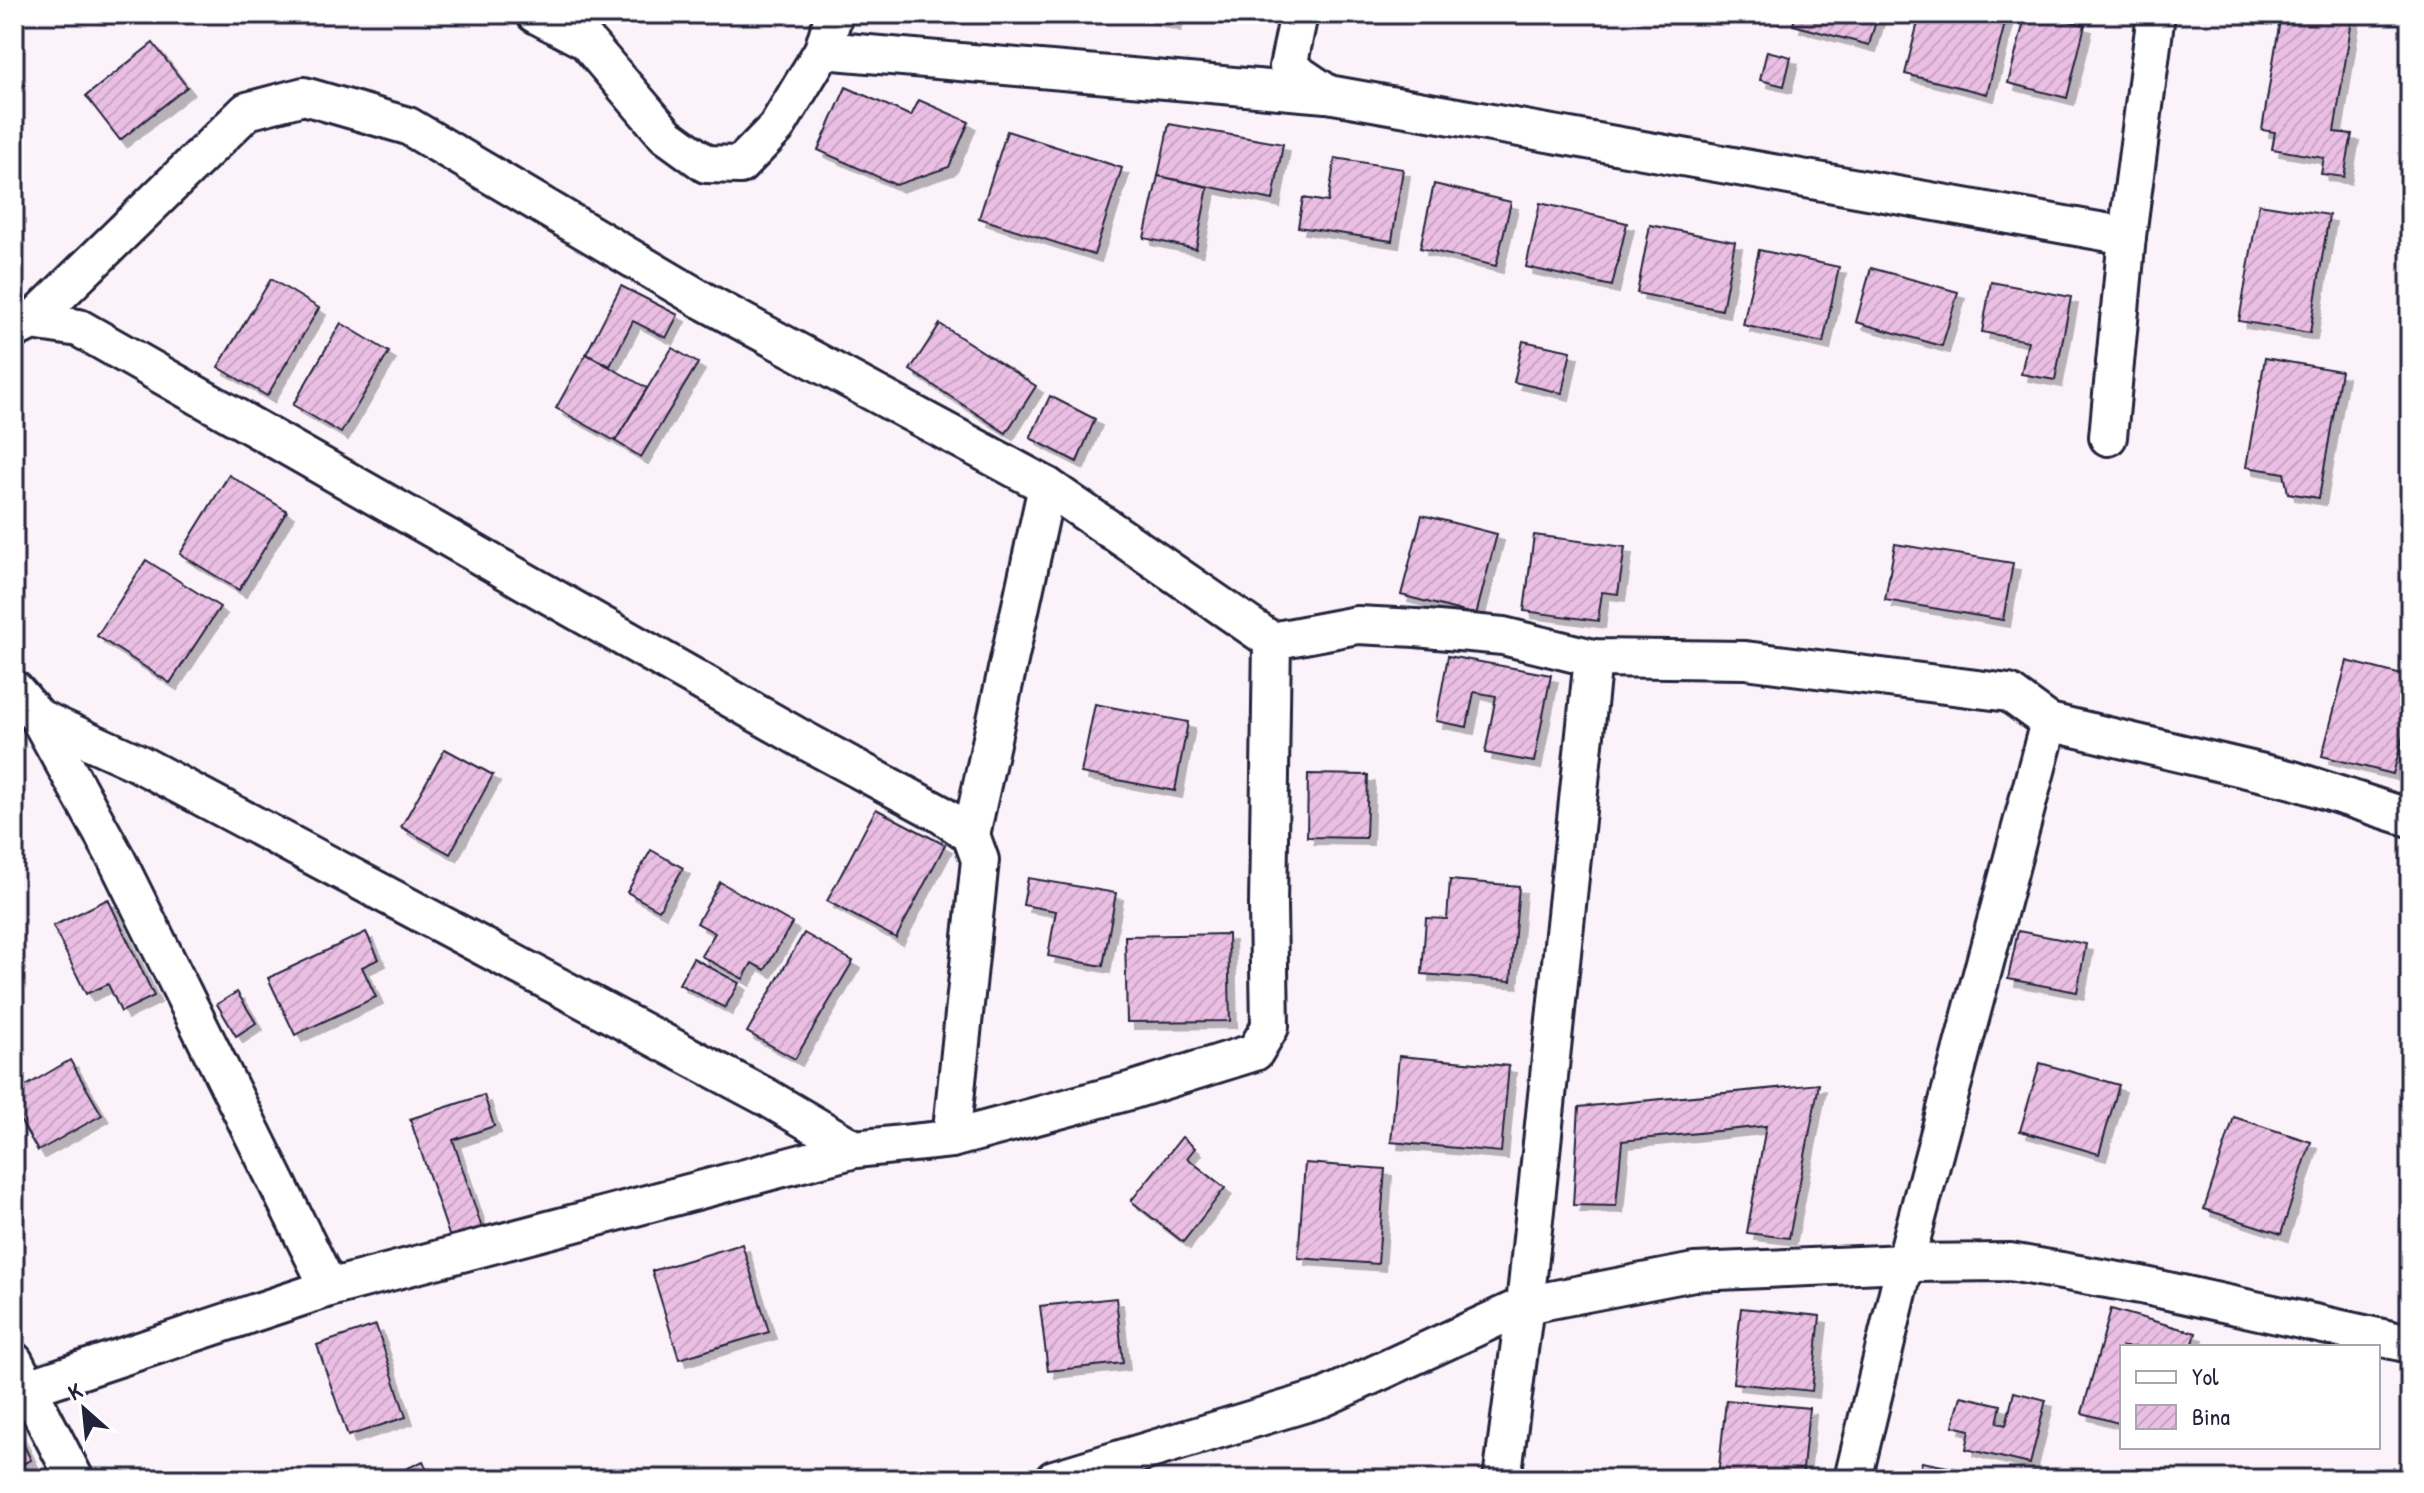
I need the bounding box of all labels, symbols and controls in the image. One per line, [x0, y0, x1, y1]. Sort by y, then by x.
legend [2120, 1345, 2380, 1449]
text: Yol [2192, 1360, 2219, 1392]
north arrow [44, 1369, 124, 1449]
text: K [63, 1375, 87, 1407]
text: Bina [2192, 1400, 2230, 1432]

